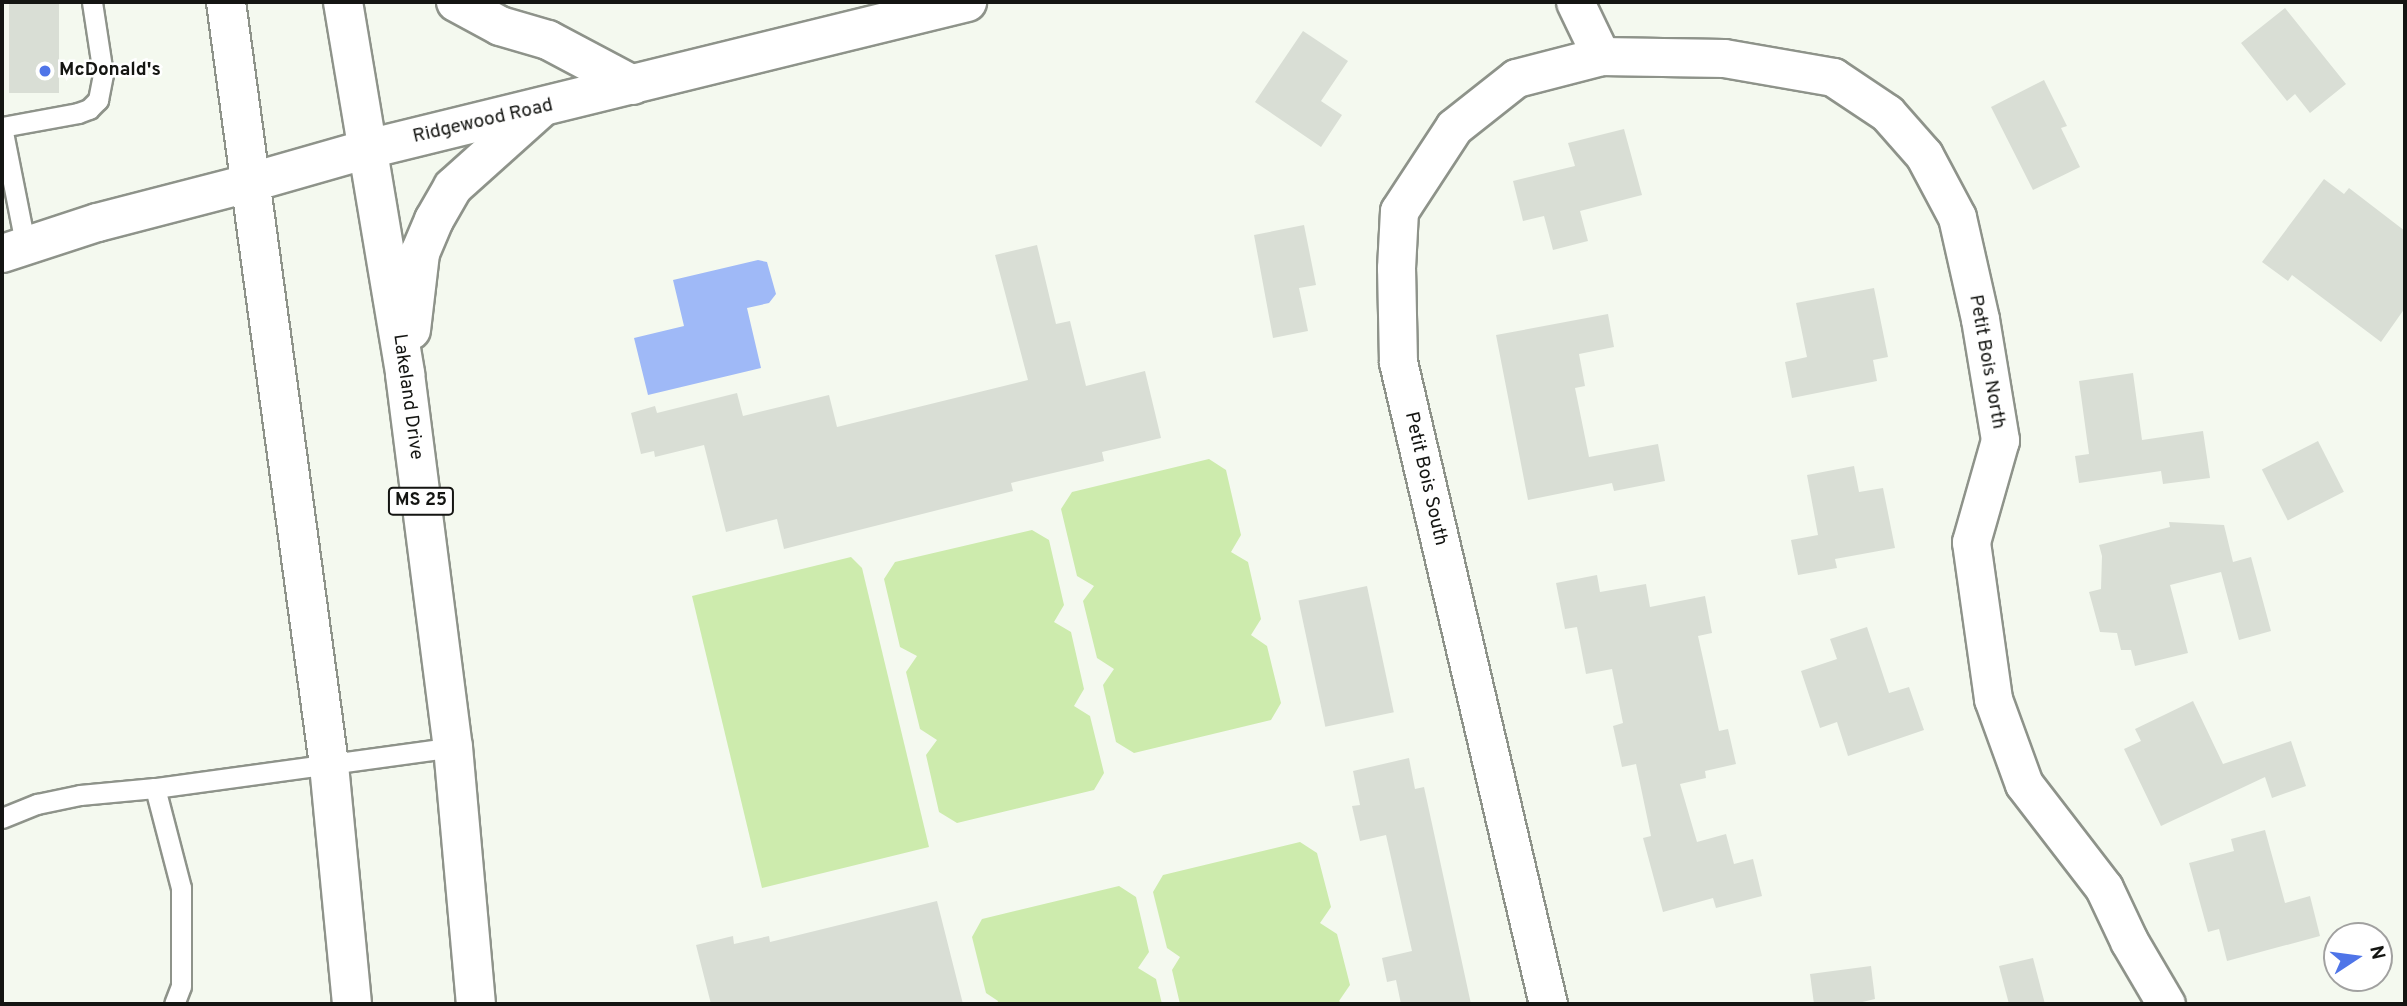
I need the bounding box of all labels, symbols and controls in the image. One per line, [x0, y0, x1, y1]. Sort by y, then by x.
place label: McDonald's [59, 60, 161, 82]
marker: McDonald's [37, 63, 53, 79]
street label: Ridgewood Road [411, 95, 555, 149]
street label: Petit Bois North [1963, 293, 2009, 431]
street label: Lakeland Drive [387, 333, 427, 461]
street label: Petit Bois South [1399, 410, 1451, 548]
road number: MS 25 [388, 486, 454, 516]
north arrow [2323, 922, 2393, 992]
text: N [2363, 943, 2390, 962]

